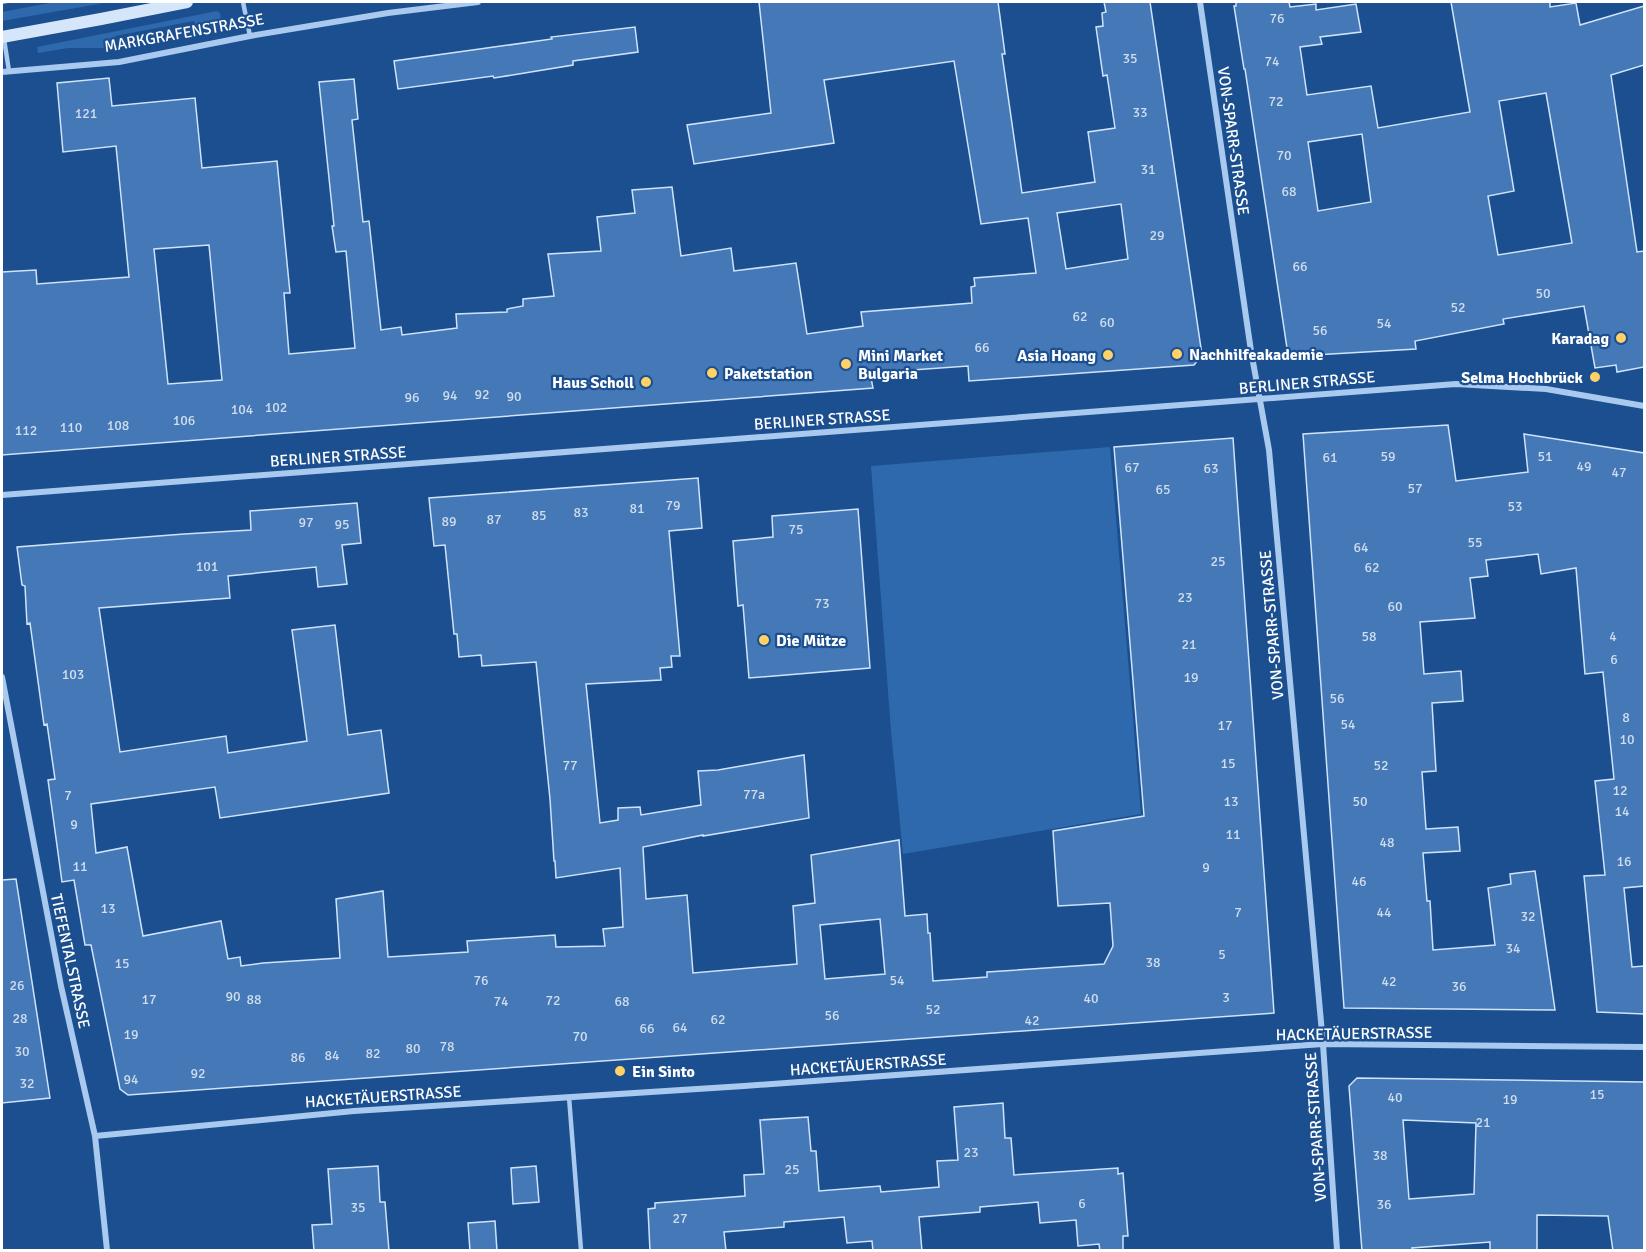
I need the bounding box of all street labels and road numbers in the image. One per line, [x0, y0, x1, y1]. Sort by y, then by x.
street label: MARKGRAFENSTRASSE [103, 9, 266, 57]
street label: VON-SPARR-STRASSE [1213, 66, 1253, 217]
street label: BERLINER STRASSE [1238, 367, 1376, 399]
street label: BERLINER STRASSE [753, 405, 891, 435]
street label: BERLINER STRASSE [269, 442, 407, 472]
street label: VON-SPARR-STRASSE [1256, 549, 1288, 700]
street label: TIEFENTALSTRASSE [46, 892, 94, 1030]
street label: HACKETÄUERSTRASSE [1275, 1023, 1433, 1045]
street label: HACKETÄUERSTRASSE [789, 1050, 947, 1080]
street label: VON-SPARR-STRASSE [1301, 1051, 1331, 1202]
street label: HACKETÄUERSTRASSE [304, 1082, 462, 1112]

